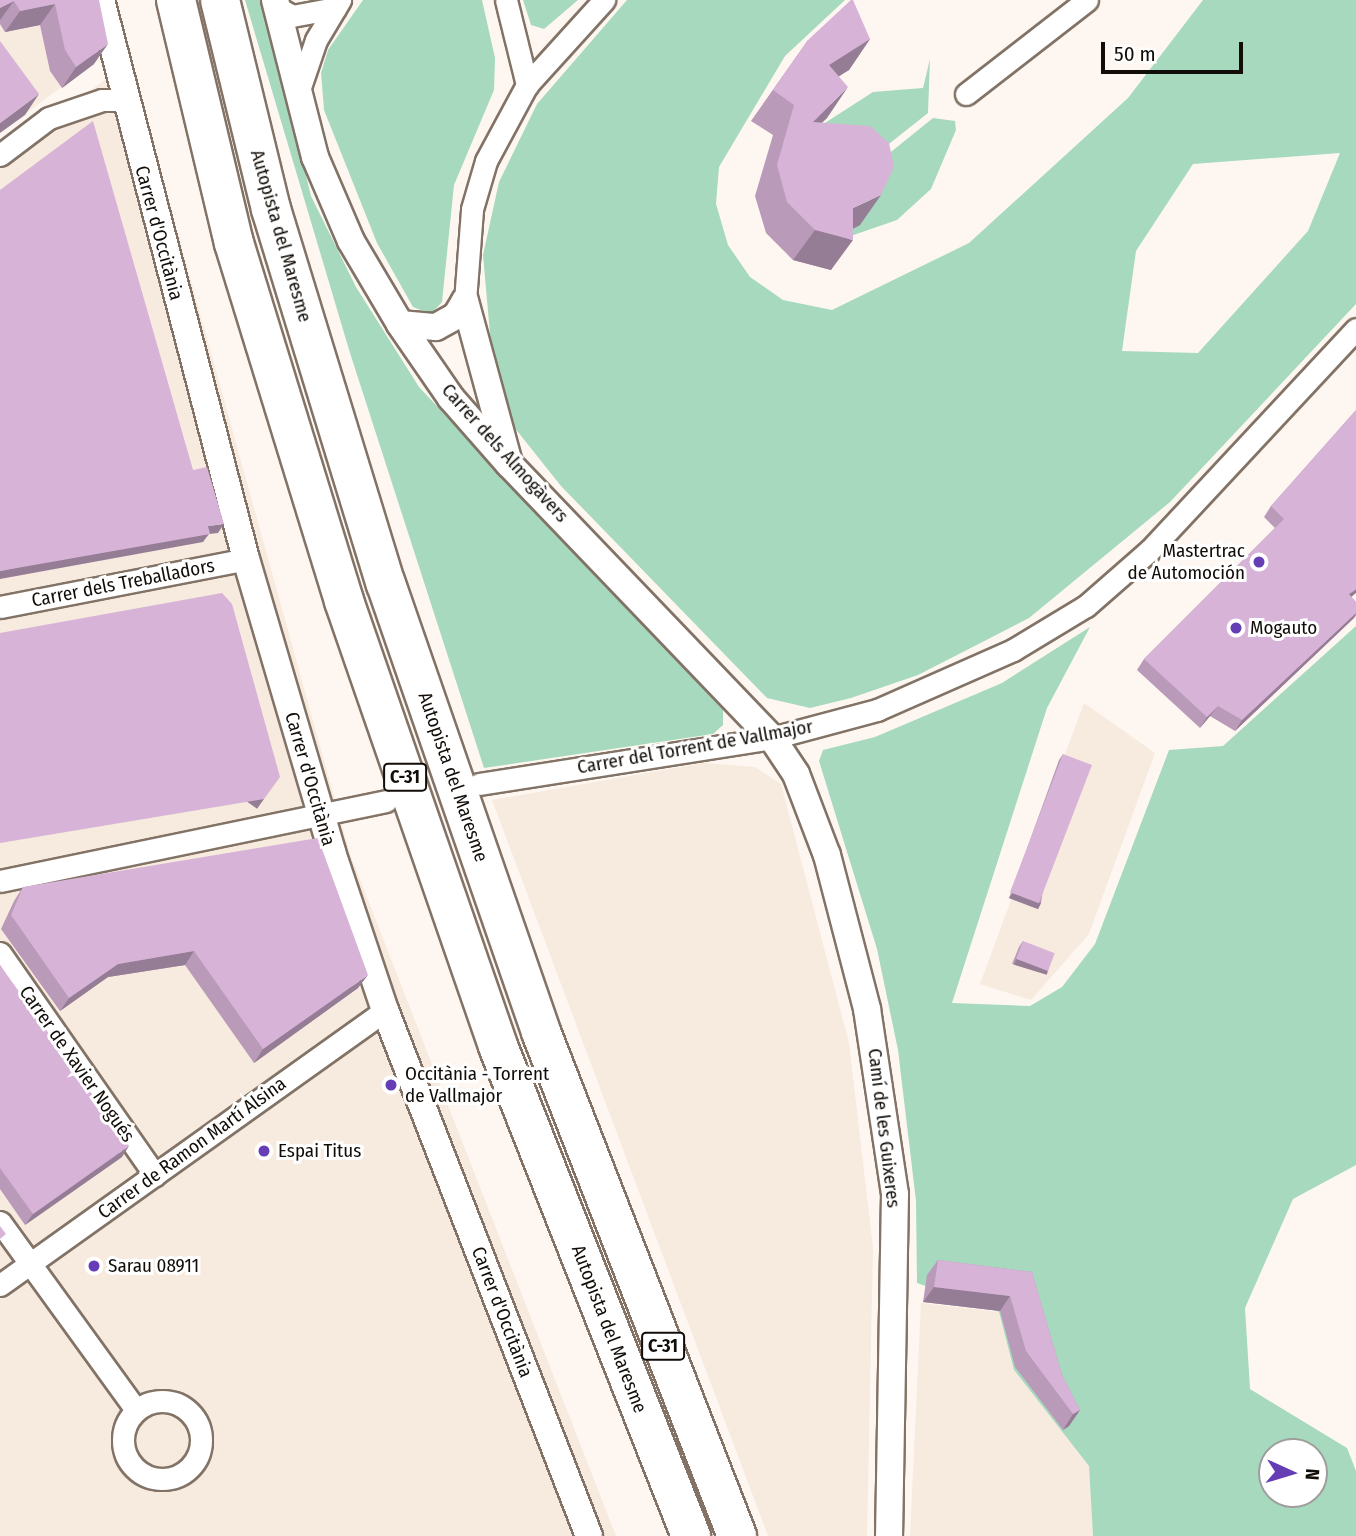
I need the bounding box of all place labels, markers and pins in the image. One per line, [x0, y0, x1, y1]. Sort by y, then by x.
place label: Mastertrac de Automoción [1128, 540, 1245, 584]
marker: Mastertrac de Automoción [1251, 554, 1267, 570]
place label: Mogauto [1250, 617, 1317, 639]
marker: Mogauto [1228, 620, 1244, 636]
place label: Occitània - Torrent de Vallmajor [405, 1063, 549, 1107]
marker: Occitània - Torrent de Vallmajor [383, 1077, 399, 1093]
place label: Espai Titus [278, 1140, 361, 1162]
marker: Espai Titus [256, 1143, 272, 1159]
place label: Sarau 08911 [108, 1255, 199, 1277]
marker: Sarau 08911 [86, 1258, 102, 1274]

